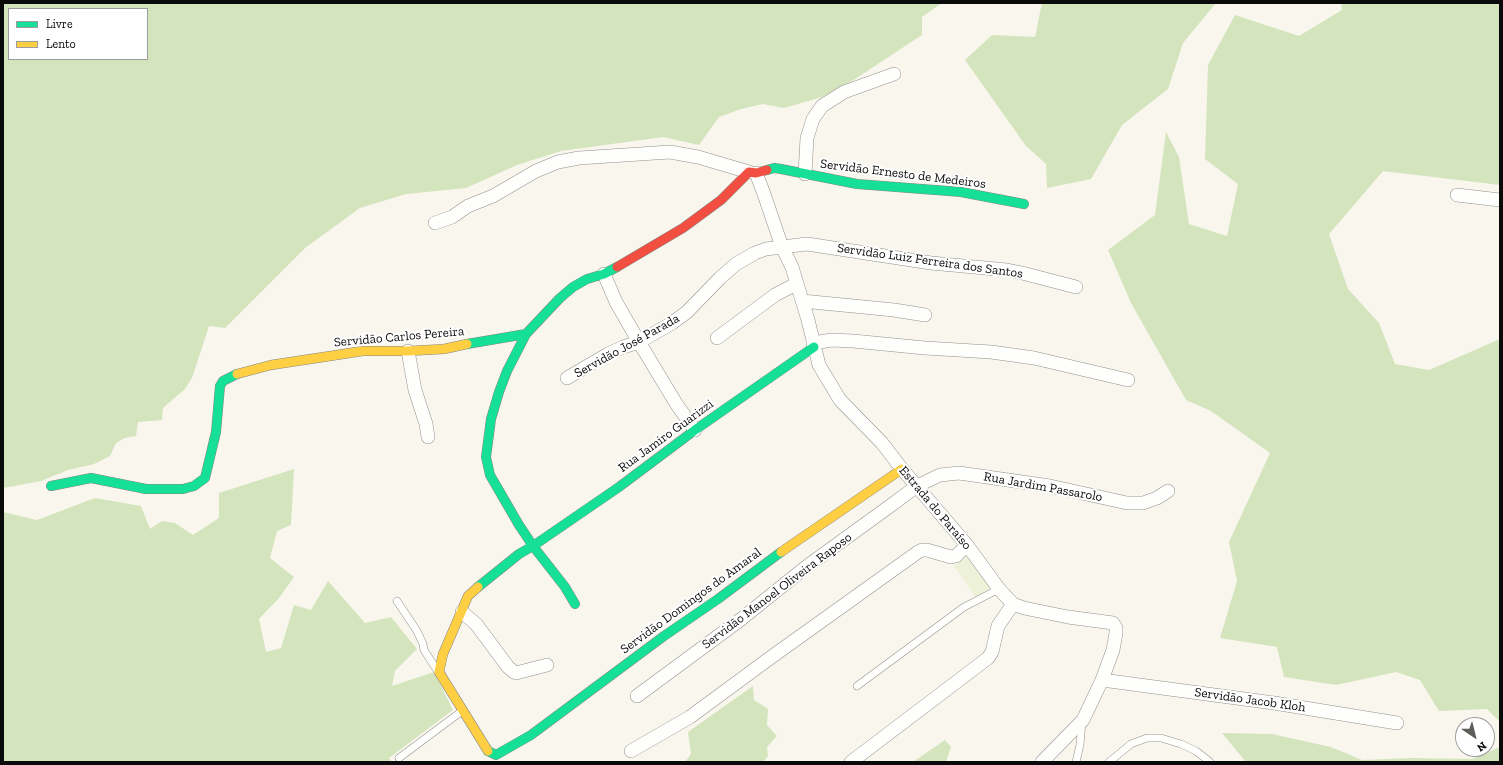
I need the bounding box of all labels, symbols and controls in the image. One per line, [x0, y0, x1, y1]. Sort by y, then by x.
legend [8, 8, 148, 60]
text: Livre [46, 17, 73, 31]
text: Lento [46, 37, 76, 51]
street label: Servidão Ernesto de Medeiros [819, 156, 987, 192]
street label: Servidão Luiz Ferreira dos Santos [836, 240, 1024, 282]
street label: Servidão José Parada [572, 311, 682, 381]
street label: Servidão Carlos Pereira [333, 324, 465, 350]
street label: Rua Jamiro Guarizzi [615, 396, 717, 476]
street label: Estrada do Paraíso [895, 463, 975, 553]
street label: Rua Jardim Passarolo [982, 469, 1104, 505]
street label: Servidão Manoel Oliveira Raposo [699, 530, 855, 652]
street label: Servidão Domingos do Amaral [618, 545, 764, 657]
street label: Servidão Jacob Kloh [1193, 684, 1307, 716]
north arrow [1455, 717, 1495, 757]
text: N [1474, 739, 1489, 754]

